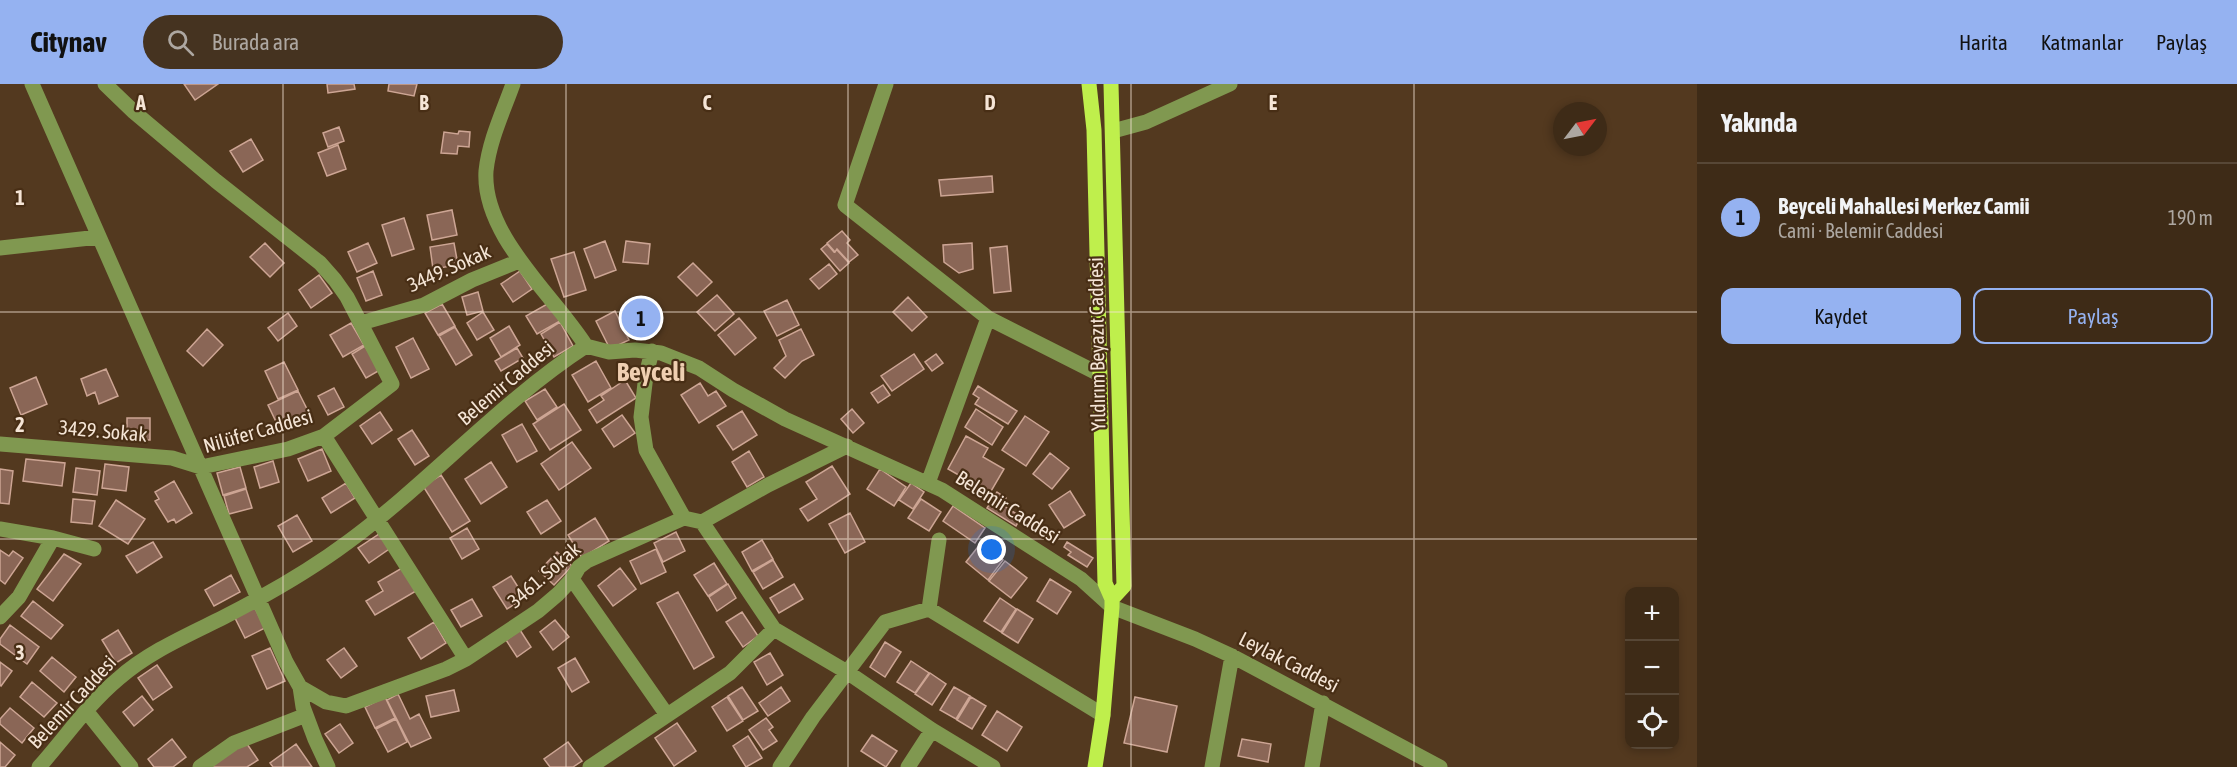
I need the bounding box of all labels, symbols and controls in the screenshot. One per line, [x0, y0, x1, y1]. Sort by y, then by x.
search box [143, 15, 563, 69]
text: Citynav [30, 26, 107, 58]
icon: search [164, 26, 197, 59]
text: Burada ara [212, 29, 299, 55]
text: Harita [1959, 30, 2008, 54]
text: Katmanlar [2041, 30, 2123, 54]
text: Paylaş [2156, 30, 2207, 54]
text: A [135, 91, 146, 114]
text: B [419, 91, 429, 114]
text: C [703, 91, 712, 114]
text: D [984, 91, 996, 114]
text: E [1269, 91, 1278, 114]
north arrow [1553, 102, 1607, 156]
text: Yakında [1721, 108, 1797, 138]
text: 1 [15, 186, 25, 209]
text: Beyceli Mahallesi Merkez Camii [1778, 193, 2030, 219]
text: 1 [1736, 206, 1745, 229]
text: 190 m [2168, 206, 2213, 229]
text: Cami · Belemir Caddesi [1778, 219, 1943, 242]
street label: 3449. Sokak [404, 239, 494, 296]
street label: Yıldırım Beyazıt Caddesi [1083, 257, 1110, 431]
button: Kaydet [1721, 288, 1961, 344]
button: Paylaş [1973, 288, 2213, 344]
pin: 1 [622, 296, 660, 340]
street label: Belemir Caddesi [453, 336, 558, 429]
district label: Beyceli [617, 357, 685, 387]
street label: Nilüfer Caddesi [201, 404, 315, 457]
text: 2 [15, 413, 25, 436]
street label: 3429. Sokak [58, 415, 148, 446]
street label: Belemir Caddesi [952, 465, 1065, 548]
your location [977, 535, 1006, 564]
street label: 3461. Sokak [503, 537, 585, 612]
map controls [1625, 587, 1679, 749]
button: + [1625, 587, 1679, 641]
street label: Leylak Caddesi [1235, 627, 1343, 697]
text: 3 [15, 641, 25, 664]
button: − [1625, 641, 1679, 695]
street label: Belemir Caddesi [23, 651, 120, 753]
button: locate [1625, 695, 1679, 749]

